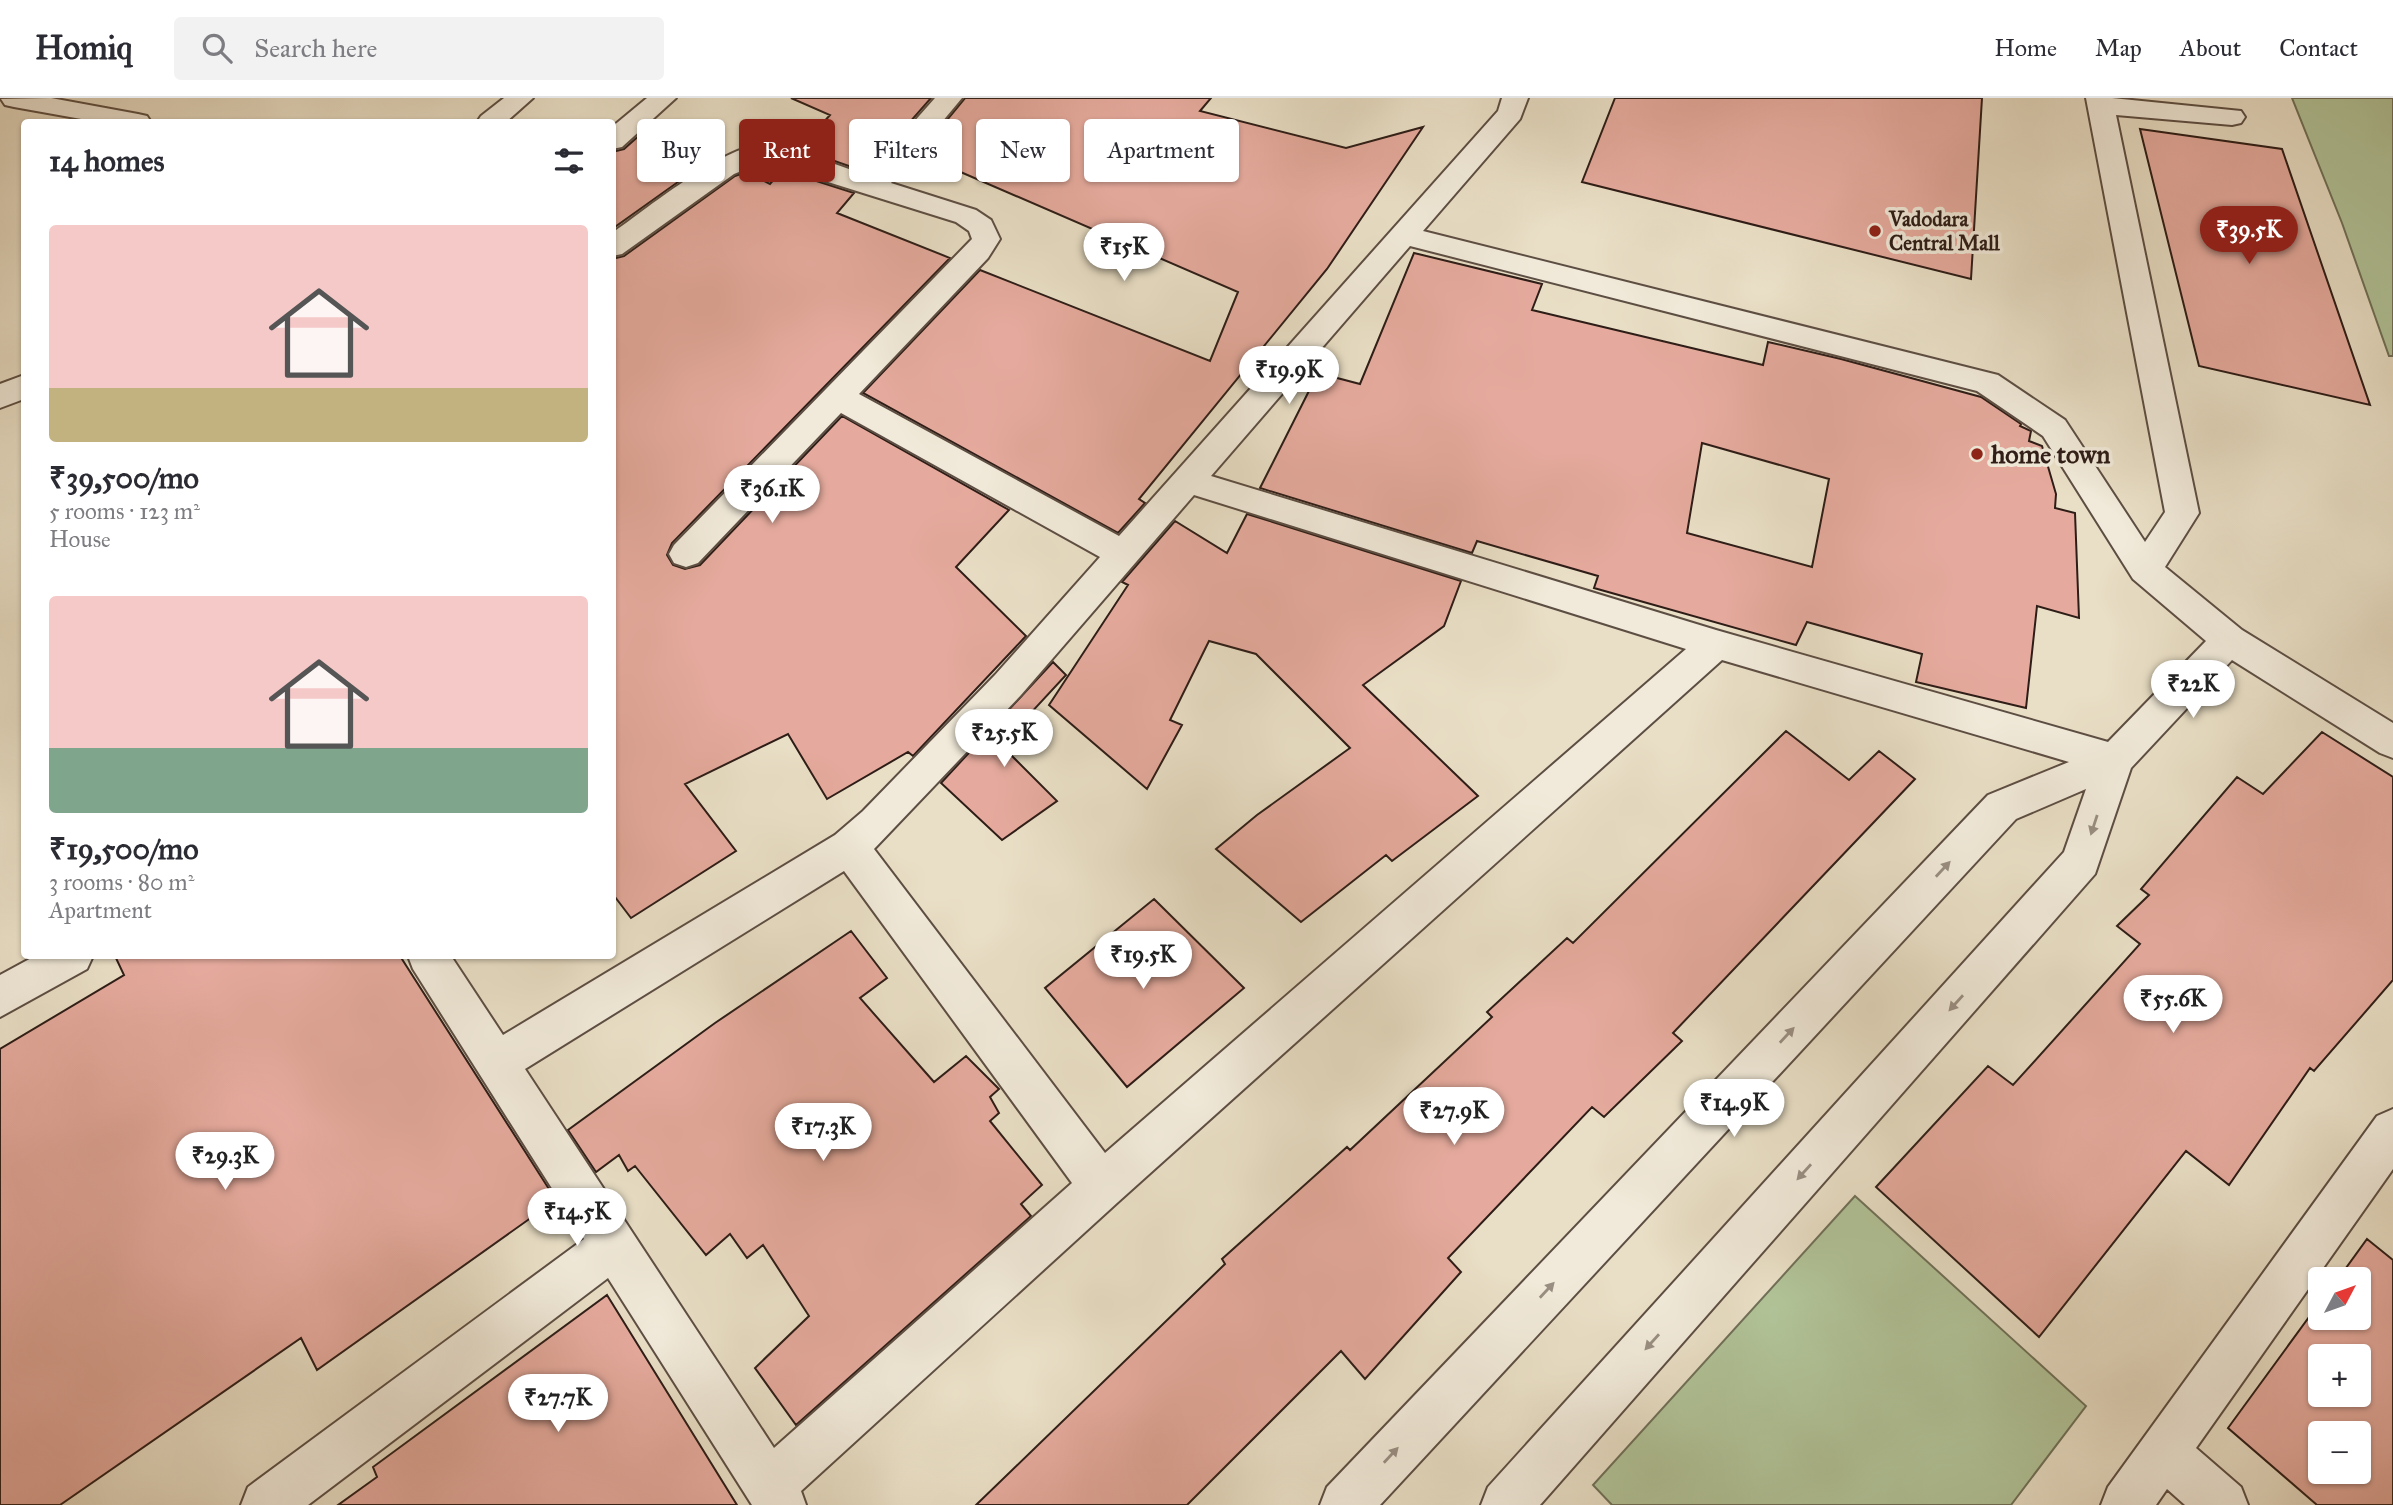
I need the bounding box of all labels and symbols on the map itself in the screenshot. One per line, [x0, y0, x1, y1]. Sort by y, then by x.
place label: Vadodara Central Mall [1888, 206, 2001, 256]
pin: ₹39.5K [2192, 206, 2306, 266]
pin: ₹15K [1083, 223, 1165, 283]
marker: Vadodara Central Mall [1867, 223, 1883, 239]
pin: ₹19.9K [1232, 346, 1346, 406]
place label: home town [1990, 438, 2110, 470]
marker: home town [1969, 446, 1985, 462]
pin: ₹36.1K [715, 466, 829, 525]
pin: ₹22K [2152, 660, 2234, 720]
pin: ₹25.5K [947, 710, 1061, 769]
one-way arrow [2088, 815, 2098, 836]
one-way arrow [1935, 861, 1951, 878]
pin: ₹19.5K [1086, 932, 1200, 991]
pin: ₹55.6K [2116, 976, 2230, 1035]
one-way arrow [1948, 994, 1964, 1012]
one-way arrow [1779, 1027, 1795, 1044]
pin: ₹14.9K [1677, 1080, 1791, 1139]
pin: ₹27.9K [1397, 1088, 1511, 1147]
pin: ₹17.3K [766, 1104, 880, 1163]
pin: ₹29.3K [168, 1132, 282, 1192]
one-way arrow [1796, 1163, 1812, 1181]
pin: ₹14.5K [520, 1188, 634, 1248]
north arrow [2308, 1267, 2371, 1330]
one-way arrow [1539, 1282, 1555, 1299]
one-way arrow [1645, 1333, 1661, 1350]
pin: ₹27.7K [501, 1374, 615, 1434]
one-way arrow [1383, 1447, 1399, 1464]

